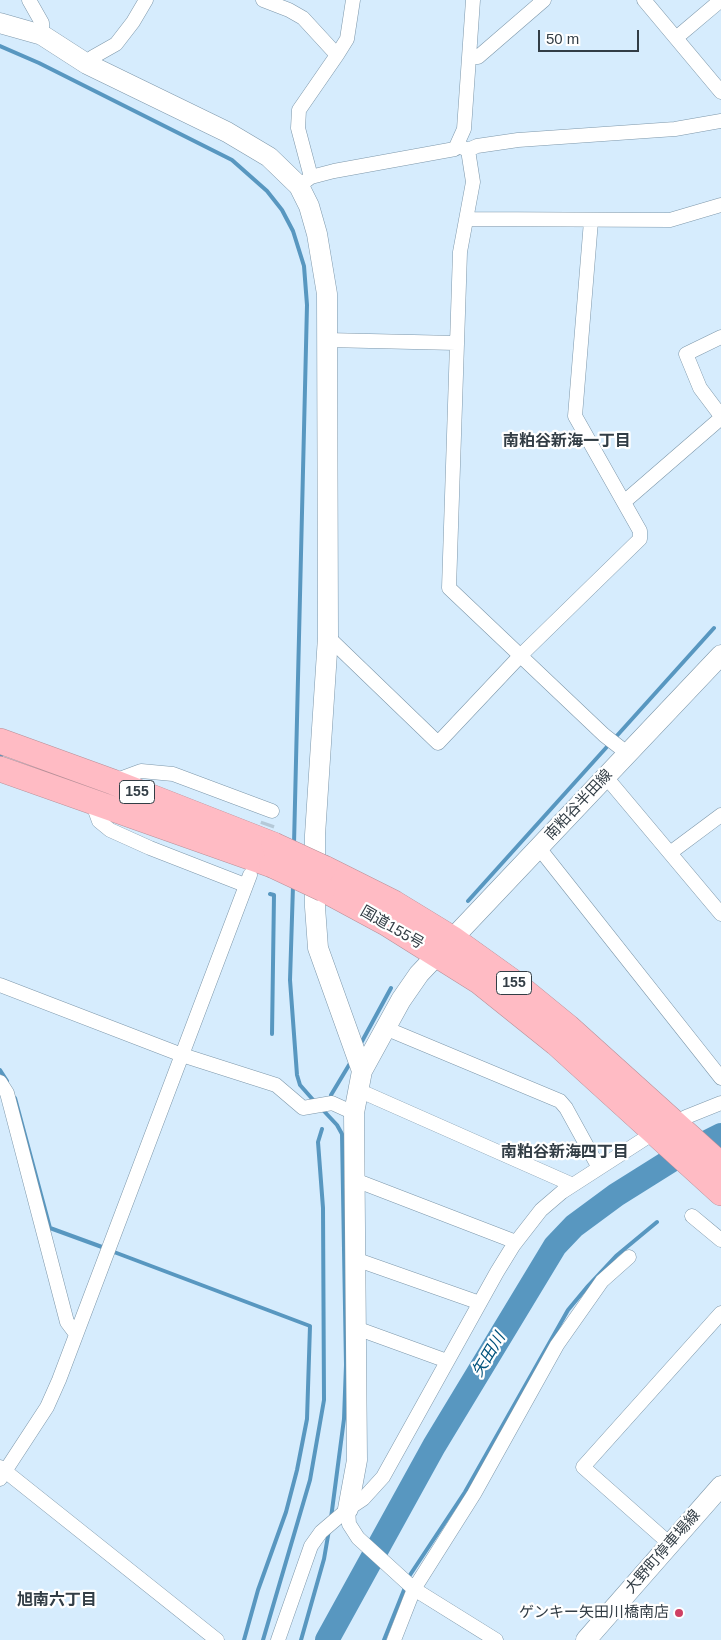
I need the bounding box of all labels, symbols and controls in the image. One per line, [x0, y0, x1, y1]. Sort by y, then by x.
scale bar [541, 20, 642, 52]
text: 50 m [546, 30, 579, 47]
district label: 南粕谷新海一丁目 [503, 432, 631, 452]
street label: 南粕谷半田線 [542, 766, 616, 844]
road number: 155 [120, 780, 154, 804]
street label: 国道155号 [357, 903, 427, 953]
road number: 155 [496, 971, 532, 994]
district label: 南粕谷新海四丁目 [501, 1143, 629, 1163]
water label: 矢田川 [468, 1329, 510, 1381]
street label: 大野町停車場線 [622, 1506, 704, 1598]
district label: 旭南六丁目 [17, 1591, 97, 1611]
place label: ゲンキー矢田川橋南店 [519, 1604, 669, 1622]
marker: ゲンキー矢田川橋南店 [673, 1607, 685, 1619]

